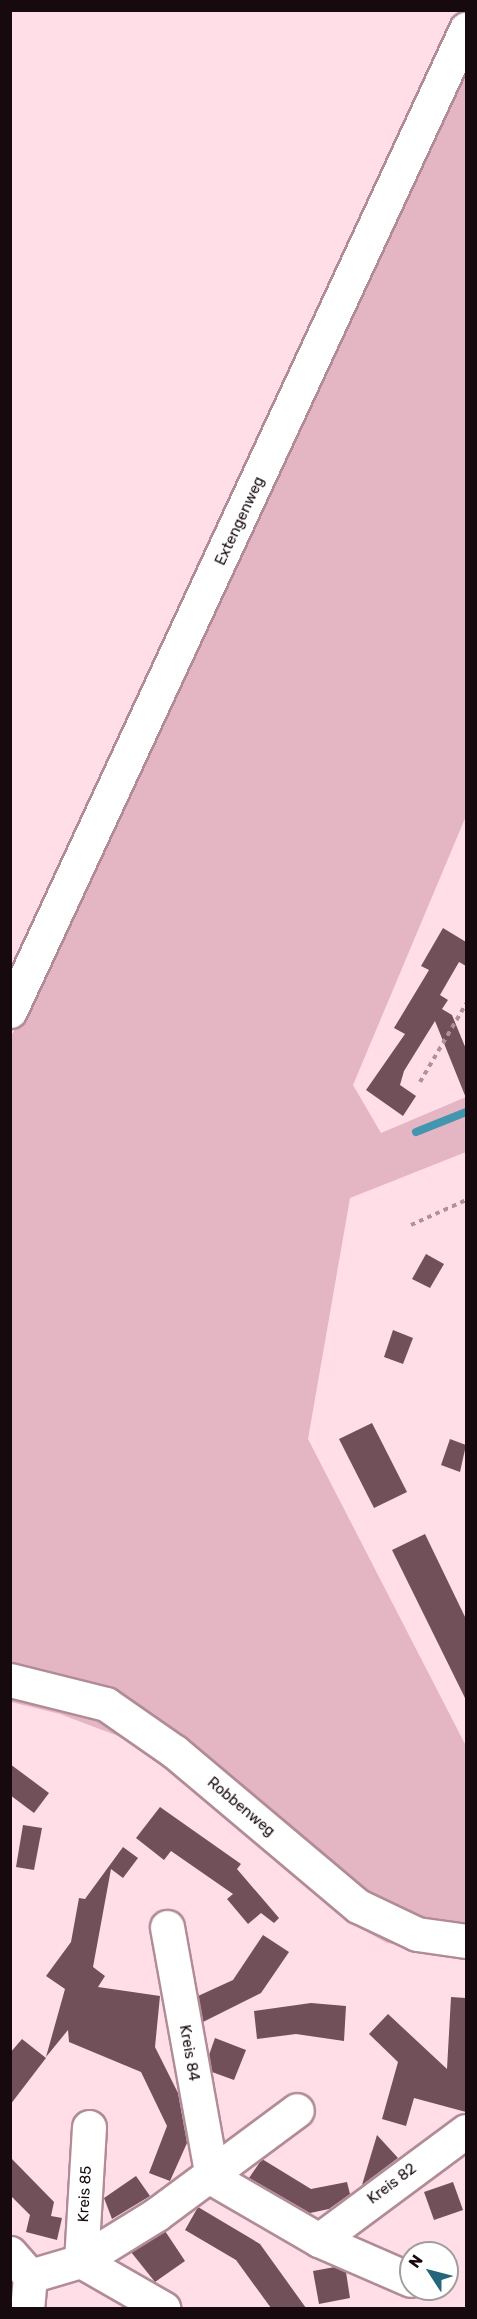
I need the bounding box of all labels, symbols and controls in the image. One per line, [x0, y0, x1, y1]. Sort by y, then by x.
street label: Extengenweg [212, 474, 268, 568]
street label: Robbenweg [204, 1774, 278, 1840]
street label: Kreis 84 [175, 2023, 203, 2083]
street label: Kreis 82 [364, 2160, 420, 2208]
street label: Kreis 85 [75, 2165, 95, 2223]
north arrow [399, 2241, 459, 2301]
text: N [405, 2251, 427, 2272]

